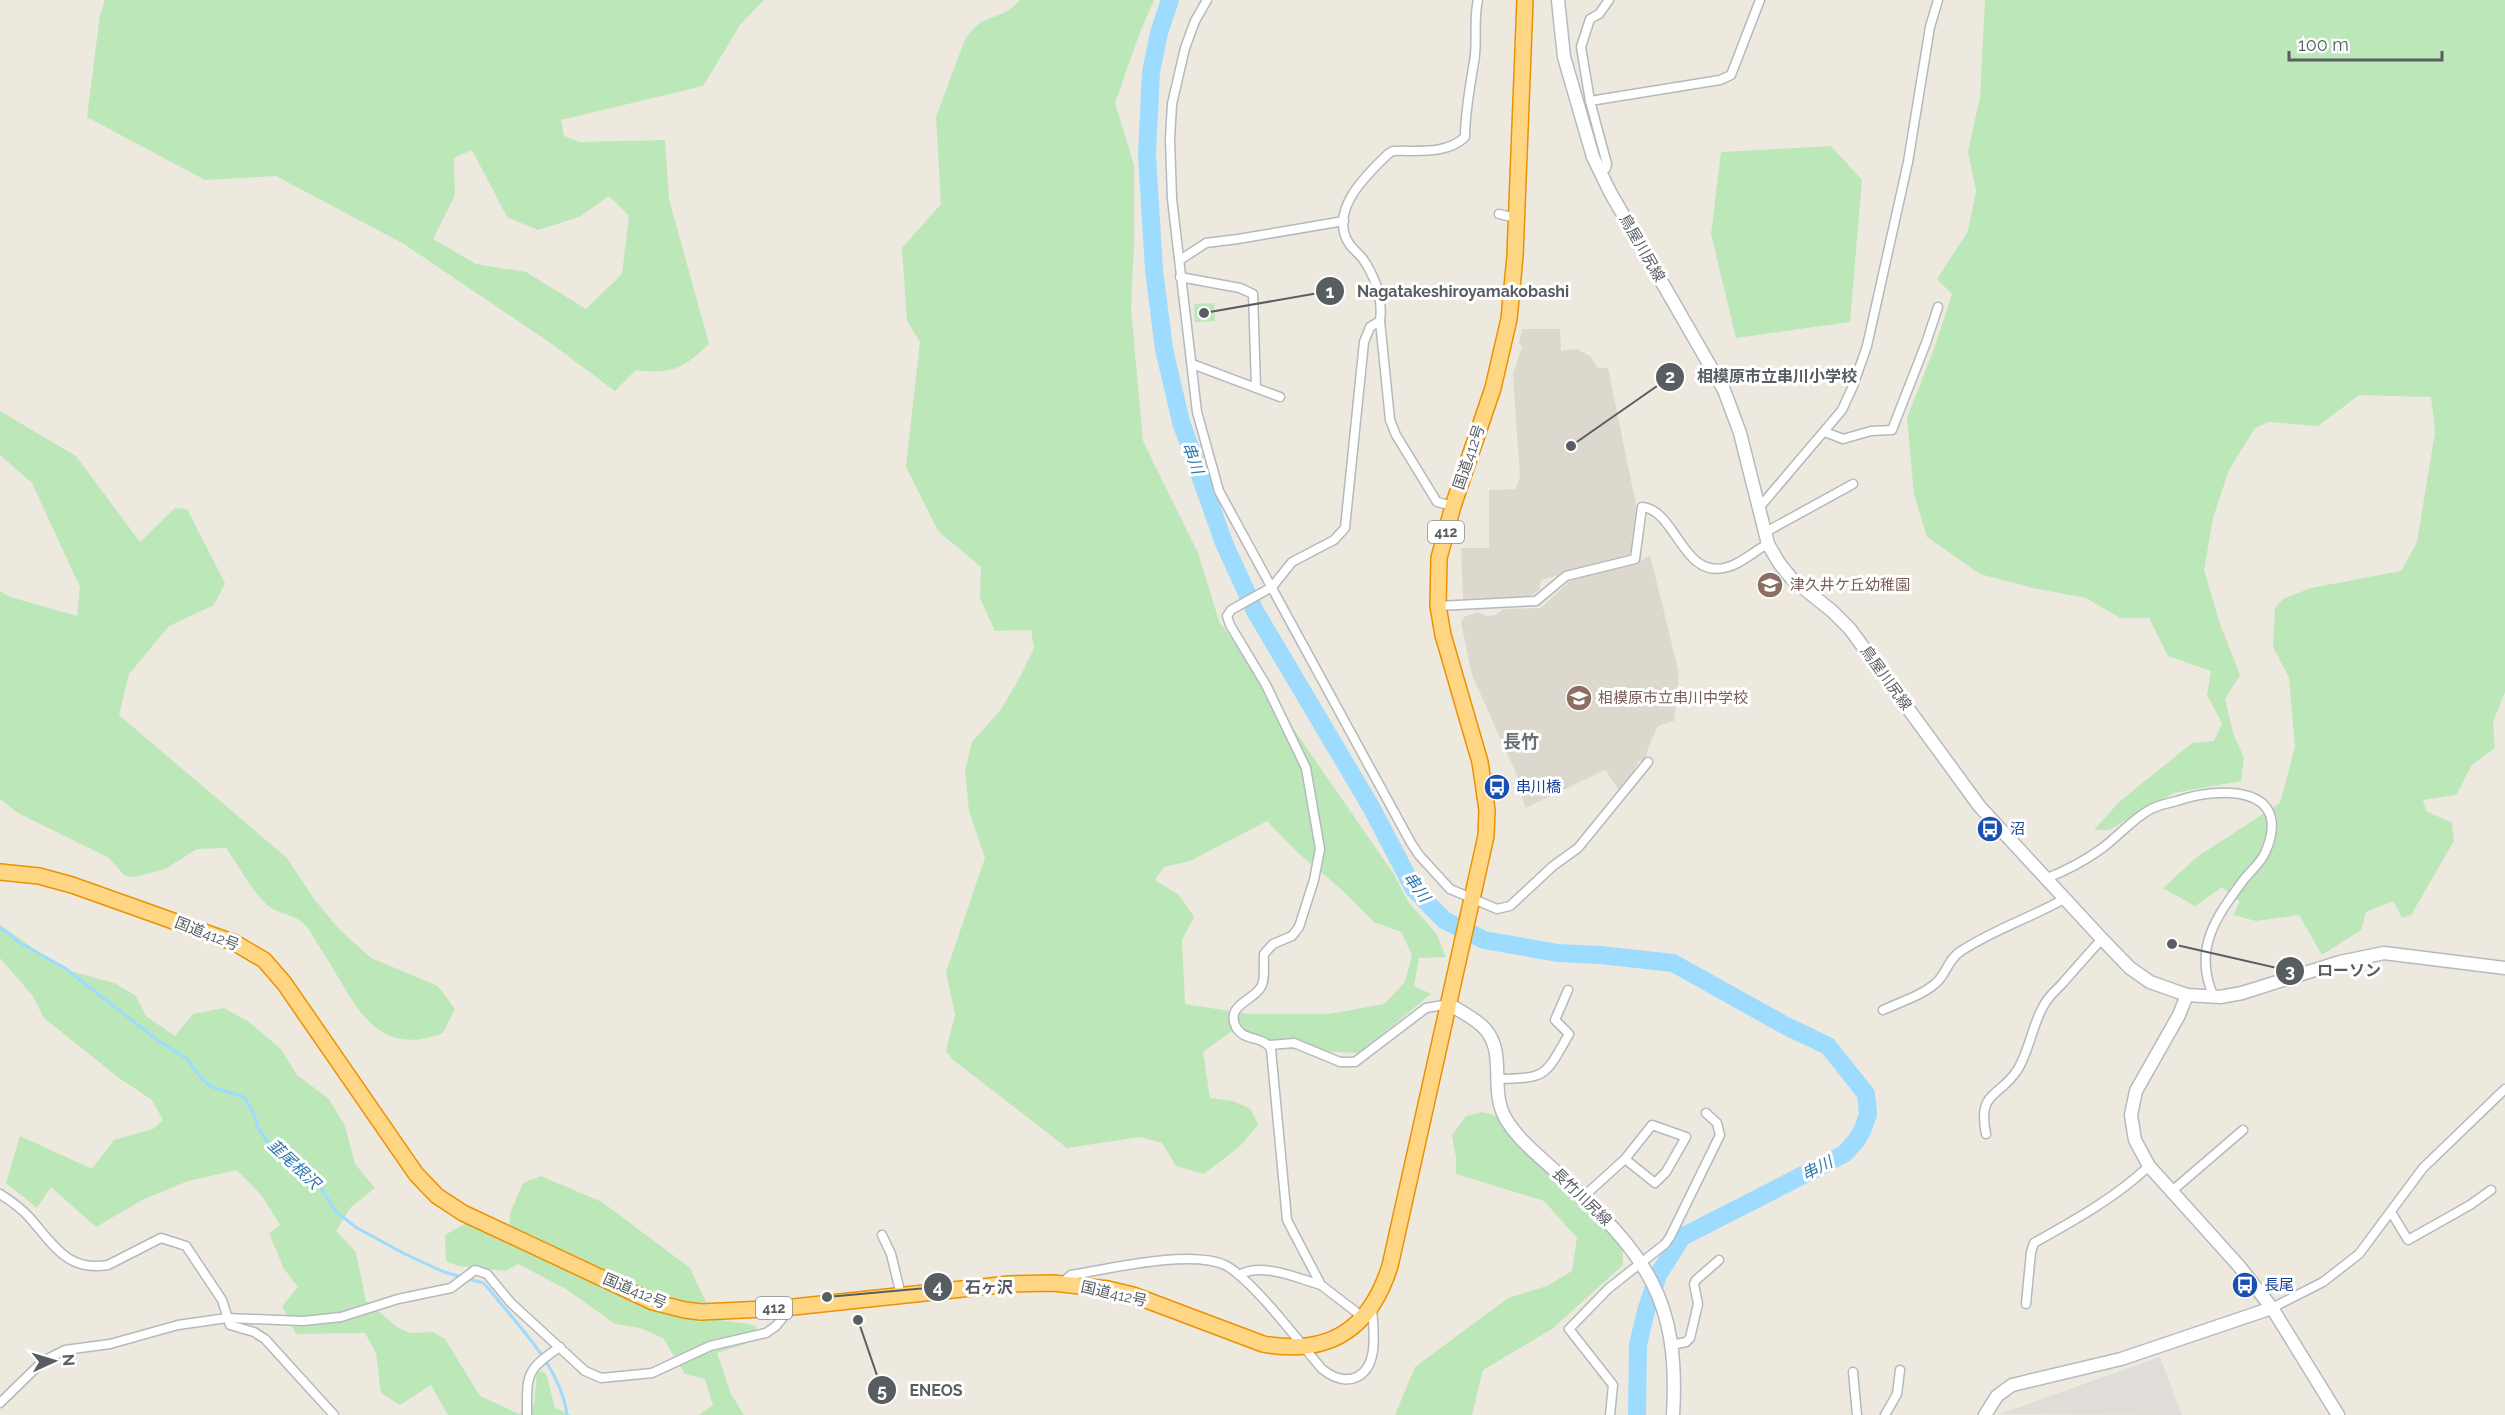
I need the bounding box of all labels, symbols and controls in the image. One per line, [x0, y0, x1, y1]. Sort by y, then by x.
scale bar [2289, 24, 2442, 62]
text: 100 m [2298, 34, 2349, 55]
street label: 鳥屋川尻線 [1615, 211, 1669, 285]
callout: Nagatakeshiroyamakobashi [1315, 274, 1581, 308]
text: 1 [1326, 281, 1335, 302]
text: Nagatakeshiroyamakobashi [1357, 282, 1569, 301]
callout: 相模原市立串川小学校 [1655, 360, 1869, 394]
text: 2 [1665, 366, 1675, 387]
text: 相模原市立串川小学校 [1697, 367, 1857, 386]
street label: 国道412号 [1450, 422, 1488, 492]
water label: 串川 [1179, 440, 1208, 478]
road number: 412 [1428, 521, 1464, 543]
school or university icon: 津久井ケ丘幼稚園 [1755, 570, 1785, 600]
place label: 津久井ケ丘幼稚園 [1790, 576, 1910, 594]
street label: 鳥屋川尻線 [1857, 642, 1915, 714]
school or university icon: 相模原市立串川中学校 [1564, 683, 1594, 713]
place label: 相模原市立串川中学校 [1598, 689, 1748, 707]
district label: 長竹 [1503, 731, 1539, 752]
bus stop icon: 串川橋 [1482, 772, 1512, 802]
place label: 串川橋 [1516, 778, 1561, 796]
bus stop icon: 沼 [1975, 814, 2005, 844]
place label: 沼 [2010, 820, 2025, 838]
water label: 串川 [1400, 868, 1435, 907]
street label: 国道412号 [172, 914, 242, 954]
callout: ローソン [2275, 954, 2393, 988]
text: 3 [2285, 960, 2295, 981]
text: ローソン [2317, 961, 2381, 980]
water label: 韮尾根沢 [264, 1135, 325, 1194]
water label: 串川 [1798, 1151, 1837, 1184]
street label: 長竹川尻線 [1549, 1164, 1615, 1230]
street label: 国道412号 [600, 1270, 670, 1312]
callout: 石ヶ沢 [923, 1270, 1025, 1304]
bus stop icon: 長尾 [2230, 1270, 2260, 1300]
text: 4 [933, 1276, 943, 1297]
place label: 長尾 [2264, 1276, 2294, 1294]
text: 石ヶ沢 [965, 1278, 1013, 1297]
street label: 国道412号 [1079, 1278, 1149, 1310]
road number: 412 [756, 1297, 792, 1319]
north arrow [24, 1331, 84, 1391]
text: N [59, 1353, 78, 1367]
callout: ENEOS [867, 1373, 974, 1407]
text: 5 [877, 1380, 887, 1401]
text: ENEOS [909, 1381, 963, 1400]

